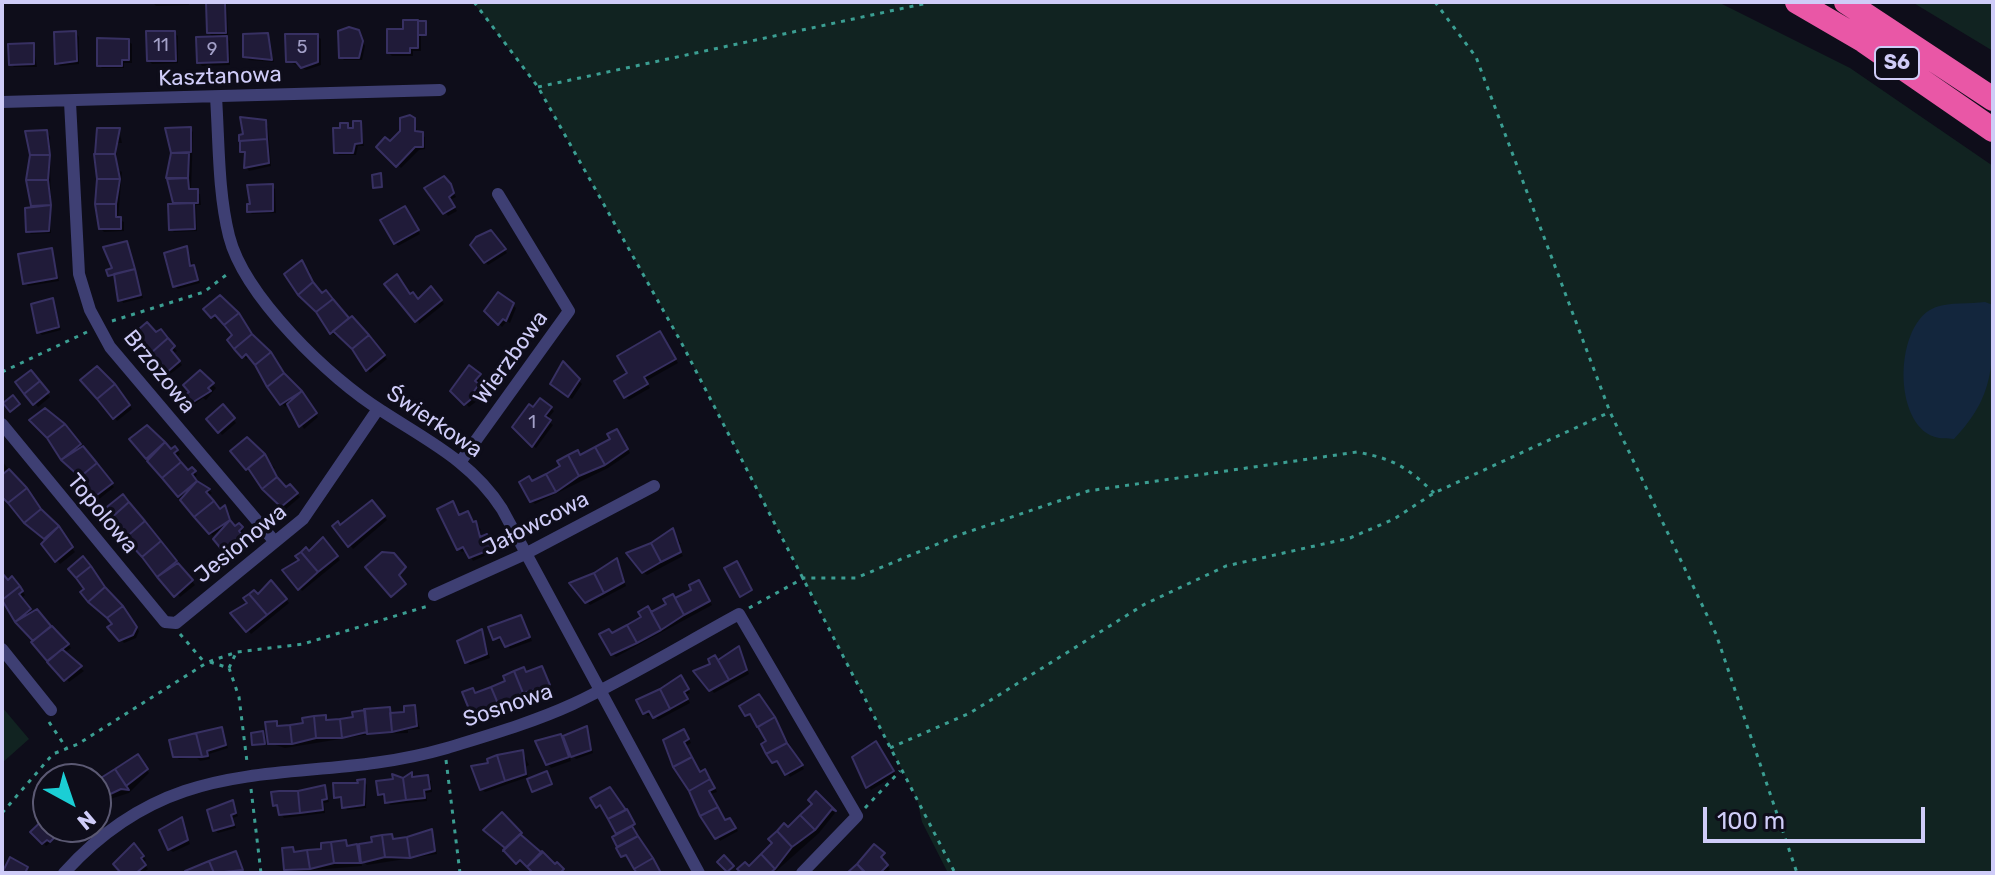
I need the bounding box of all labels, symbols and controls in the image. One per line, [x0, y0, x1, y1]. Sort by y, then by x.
house number: 11 [153, 35, 169, 57]
house number: 5 [297, 37, 307, 59]
house number: 9 [207, 39, 217, 61]
road number: S6 [1875, 47, 1919, 79]
street label: Kasztanowa [158, 62, 282, 92]
street label: Wierzbowa [468, 306, 554, 410]
street label: Brzozowa [117, 325, 201, 419]
street label: Świerkowa [381, 380, 487, 464]
house number: 1 [528, 412, 536, 434]
street label: Topolowa [61, 469, 143, 559]
street label: Jałowcowa [478, 486, 594, 562]
street label: Jesionowa [190, 499, 292, 589]
street label: Sosnowa [460, 678, 556, 734]
north arrow [32, 763, 112, 843]
scale bar [1707, 791, 1929, 841]
text: N [72, 805, 101, 836]
text: 100 m [1717, 807, 1785, 835]

